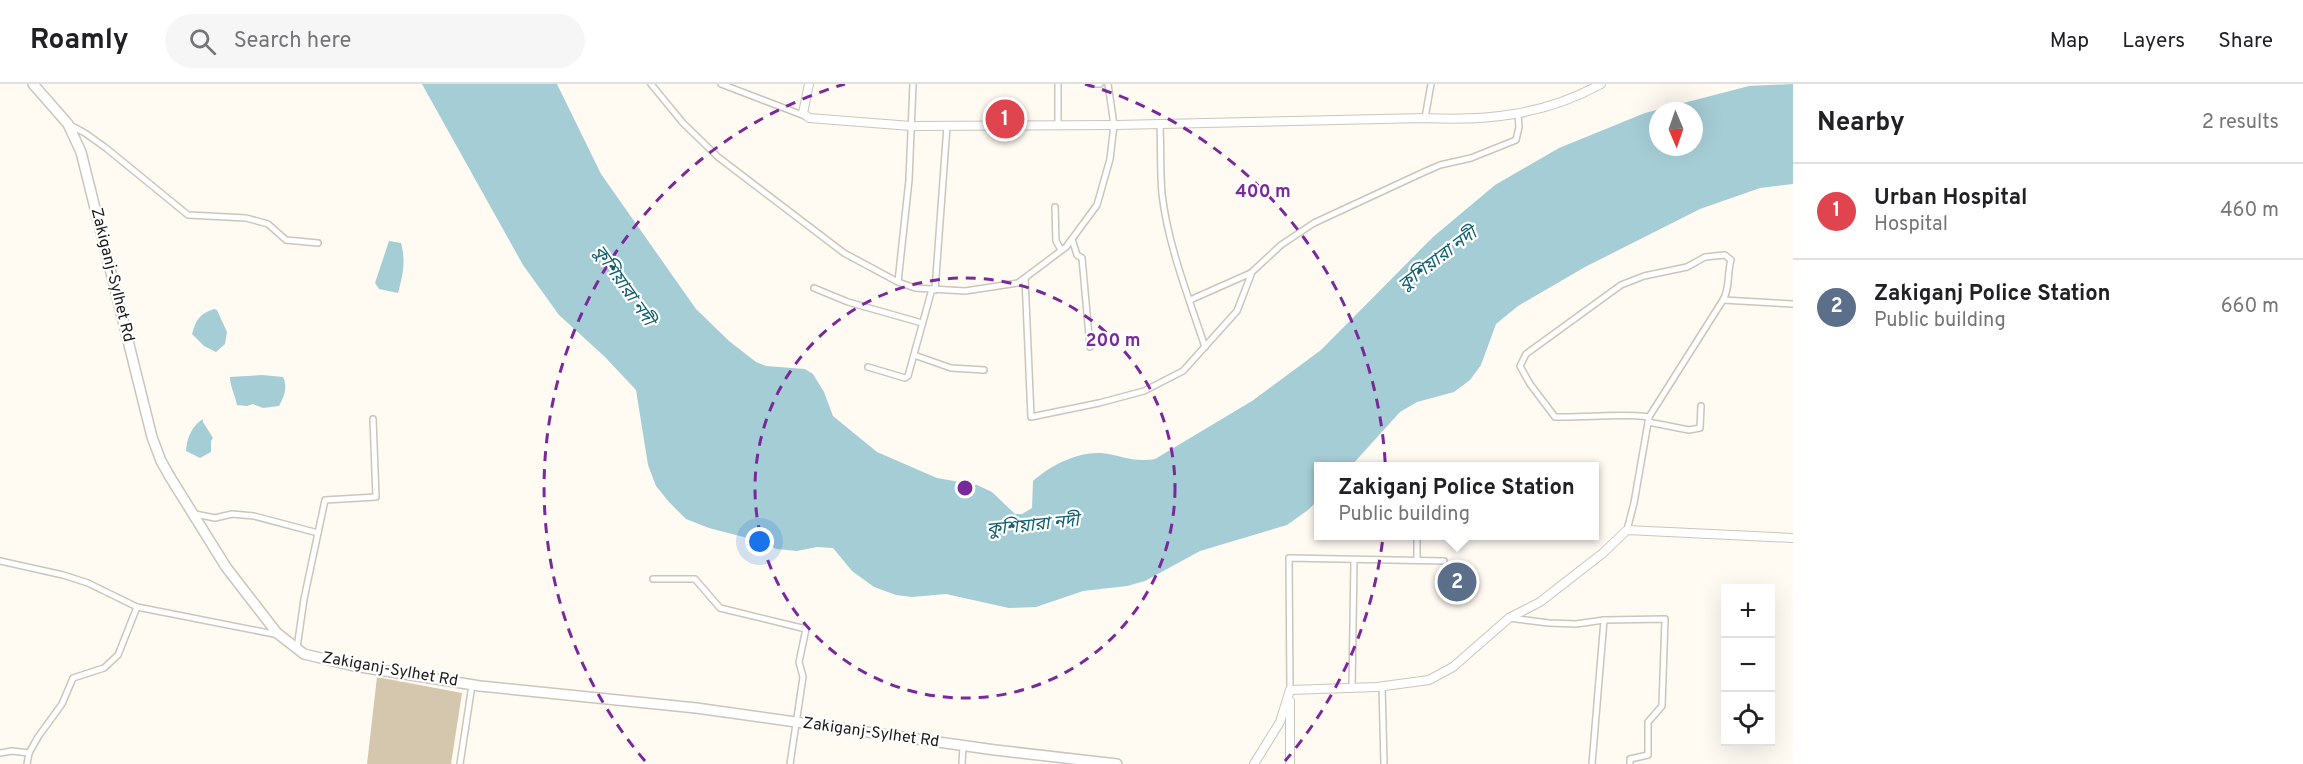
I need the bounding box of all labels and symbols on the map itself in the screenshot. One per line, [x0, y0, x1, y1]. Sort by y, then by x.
pin: 1 [986, 96, 1024, 141]
north arrow [1649, 102, 1703, 156]
text: 400 m [1235, 181, 1291, 204]
street label: Zakiganj-Sylhet Rd [86, 206, 138, 344]
water label: কুশিয়ারা নদী [1393, 220, 1485, 297]
water label: কুশিয়ারা নদী [587, 241, 662, 333]
text: 200 m [1085, 330, 1141, 353]
centre of rings [955, 478, 975, 498]
water label: কুশিয়ারা নদী [986, 508, 1084, 542]
your location [745, 527, 774, 556]
pin: 2 [1438, 560, 1476, 604]
street label: Zakiganj-Sylhet Rd [321, 648, 459, 692]
street label: Zakiganj-Sylhet Rd [802, 714, 940, 752]

